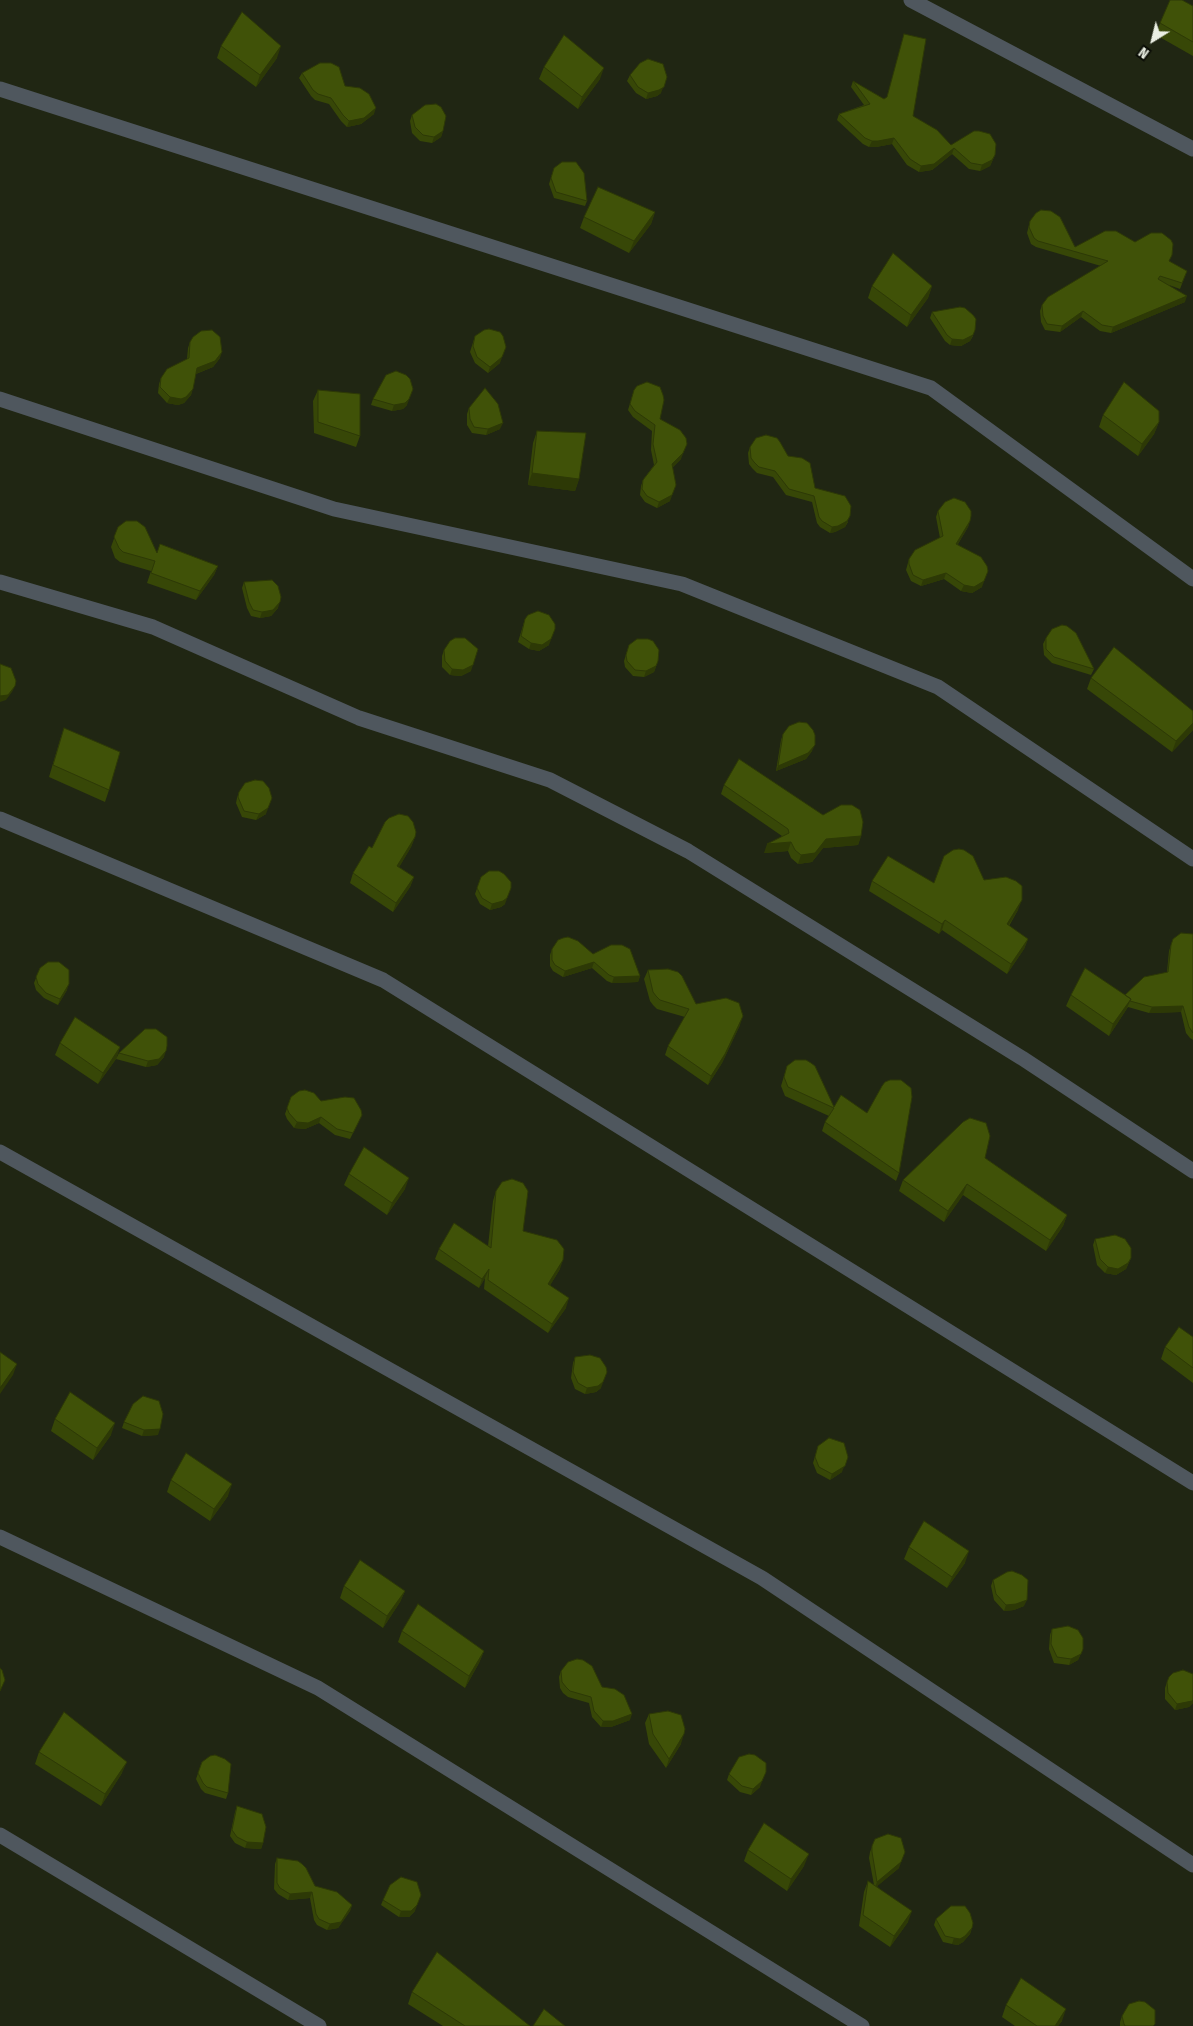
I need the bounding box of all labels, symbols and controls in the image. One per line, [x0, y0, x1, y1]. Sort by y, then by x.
north arrow [1128, 15, 1178, 65]
text: N [1136, 43, 1152, 62]

